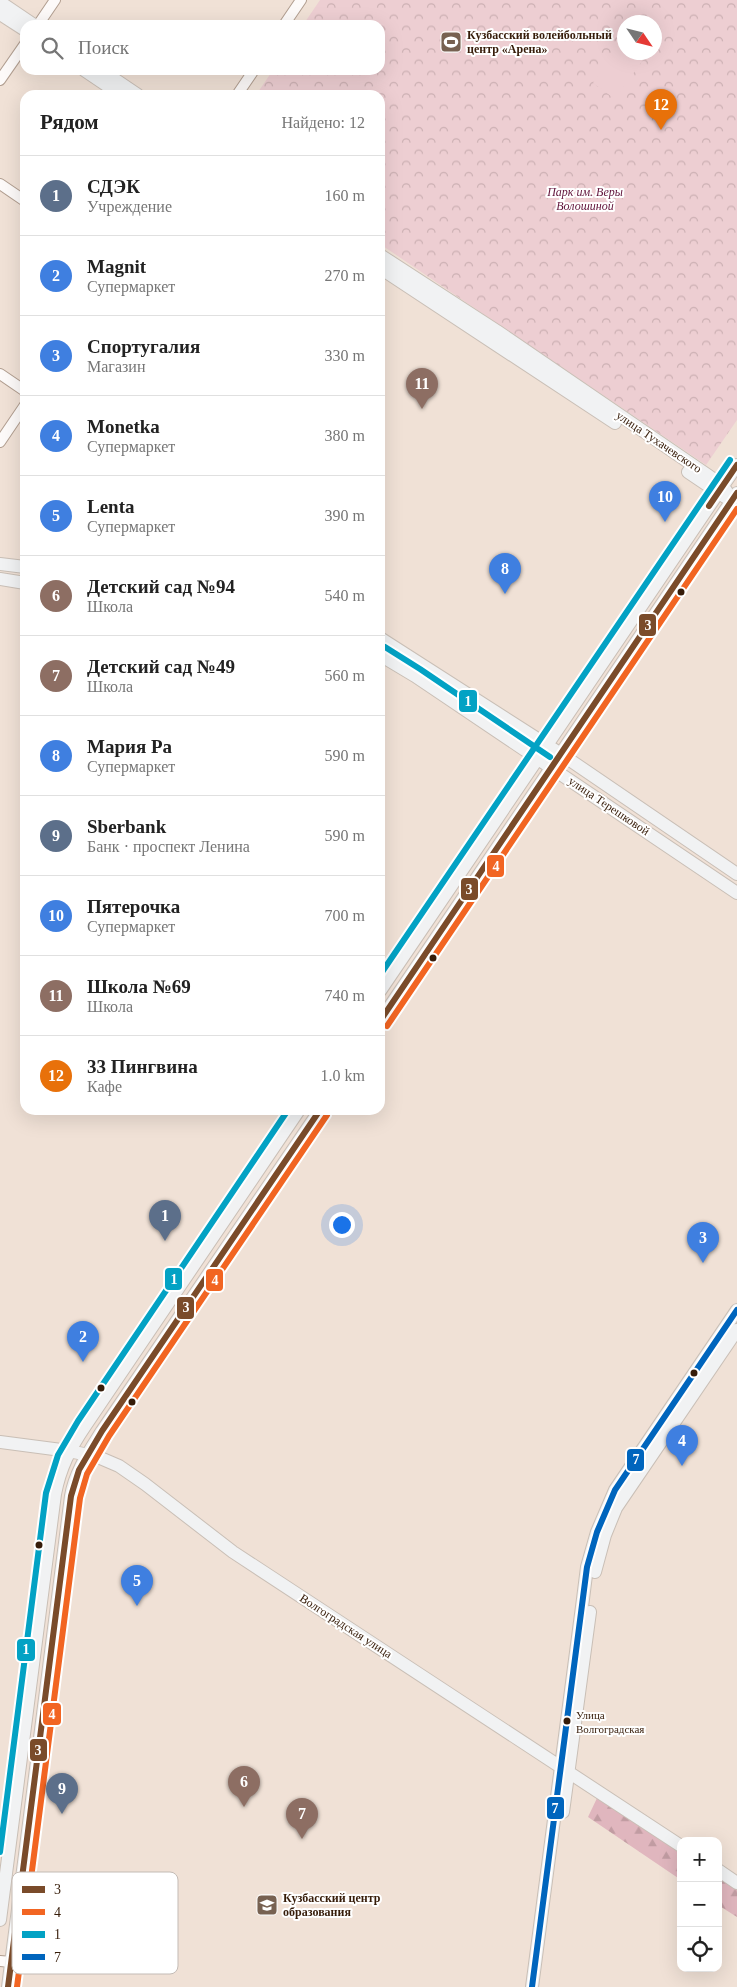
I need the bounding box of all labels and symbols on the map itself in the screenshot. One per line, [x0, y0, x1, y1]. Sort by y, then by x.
north arrow [617, 15, 662, 60]
place label: Кузбасский волейбольный центр «Арена» [467, 28, 612, 56]
sports icon: Кузбасский волейбольный центр «Арена» [439, 30, 463, 54]
pin: 12 [645, 89, 677, 130]
park label: Парк им. Веры Волошиной [546, 185, 623, 213]
pin: 11 [406, 368, 438, 409]
street label: улица Тухачевского [614, 408, 704, 476]
pin: 10 [649, 481, 681, 522]
pin: 8 [489, 553, 521, 594]
unlabelled marker [676, 587, 686, 597]
line badge: 3 [638, 613, 657, 637]
text: 3 [645, 618, 652, 633]
line badge: 1 [458, 689, 478, 713]
text: 1 [465, 694, 472, 709]
street label: улица Терешковой [566, 774, 653, 839]
line badge: 4 [486, 854, 505, 878]
text: 4 [493, 859, 500, 874]
line badge: 3 [460, 877, 479, 901]
text: 3 [466, 882, 473, 897]
unlabelled marker [428, 953, 438, 963]
pin: 1 [149, 1200, 181, 1241]
your location [329, 1212, 355, 1238]
pin: 3 [687, 1222, 719, 1263]
line badge: 1 [164, 1267, 183, 1291]
line badge: 4 [205, 1268, 224, 1292]
text: 1 [171, 1272, 178, 1287]
text: 4 [212, 1273, 219, 1288]
line badge: 3 [176, 1296, 195, 1320]
text: 3 [183, 1300, 190, 1315]
pin: 2 [67, 1321, 99, 1362]
unlabelled marker [689, 1368, 699, 1378]
unlabelled marker [96, 1383, 106, 1393]
unlabelled marker [127, 1397, 137, 1407]
pin: 4 [666, 1425, 698, 1466]
line badge: 7 [626, 1448, 645, 1472]
text: 7 [633, 1452, 640, 1467]
unlabelled marker [34, 1540, 44, 1550]
pin: 5 [121, 1565, 153, 1606]
street label: Волгоградская улица [297, 1591, 395, 1661]
line badge: 1 [16, 1638, 36, 1662]
text: 1 [23, 1642, 30, 1657]
line badge: 4 [42, 1702, 62, 1726]
text: 4 [49, 1707, 56, 1722]
place label: Улица Волгоградская [576, 1709, 644, 1735]
marker: Улица Волгоградская [562, 1716, 572, 1726]
line badge: 3 [29, 1738, 48, 1762]
text: 3 [35, 1743, 42, 1758]
pin: 6 [228, 1766, 260, 1807]
pin: 9 [46, 1773, 78, 1814]
line badge: 7 [546, 1796, 565, 1820]
pin: 7 [286, 1798, 318, 1839]
text: 7 [552, 1801, 559, 1816]
legend [12, 1872, 178, 1974]
text: 3 [54, 1882, 61, 1897]
place label: Кузбасский центр образования [283, 1891, 381, 1919]
school or university icon: Кузбасский центр образования [255, 1893, 279, 1917]
text: 4 [54, 1905, 61, 1920]
text: 1 [54, 1927, 61, 1942]
text: 7 [54, 1950, 61, 1965]

